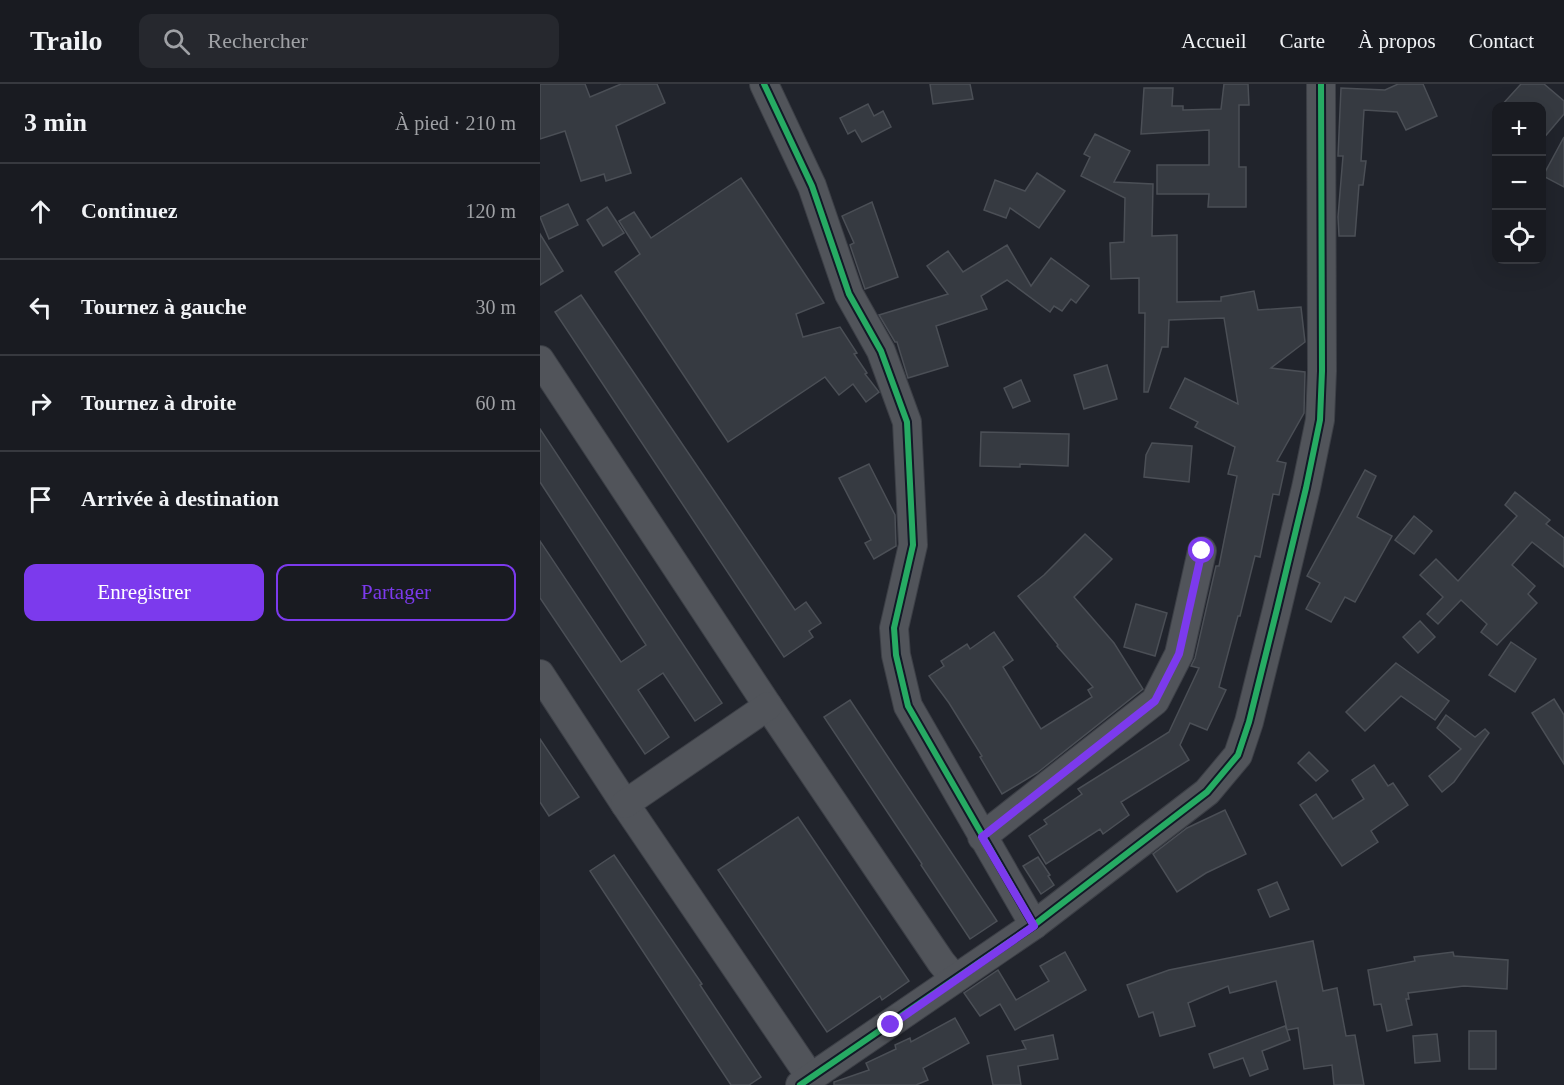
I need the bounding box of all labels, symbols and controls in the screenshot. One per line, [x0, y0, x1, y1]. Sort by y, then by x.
search box [139, 14, 559, 68]
text: Trailo [30, 25, 103, 56]
icon: search [160, 25, 193, 58]
text: Rechercher [208, 28, 308, 53]
text: Accueil [1181, 29, 1247, 53]
text: Carte [1280, 29, 1325, 53]
text: À propos [1358, 29, 1436, 53]
text: Contact [1469, 29, 1534, 53]
map controls [1492, 102, 1546, 264]
button: + [1492, 102, 1546, 156]
text: 3 min [24, 108, 87, 137]
text: À pied · 210 m [395, 112, 516, 134]
button: − [1492, 156, 1546, 210]
icon: ahead [24, 195, 57, 228]
text: Continuez [81, 198, 178, 223]
text: 120 m [465, 200, 516, 222]
button: locate [1492, 210, 1546, 264]
icon: left [24, 291, 57, 324]
text: Tournez à gauche [81, 294, 246, 319]
text: 30 m [475, 296, 516, 318]
icon: right [24, 387, 57, 420]
text: Tournez à droite [81, 390, 236, 415]
text: 60 m [475, 392, 516, 414]
icon: arrive [24, 483, 57, 516]
text: Arrivée à destination [81, 486, 279, 511]
route start [1188, 537, 1214, 563]
button: Enregistrer [24, 564, 264, 621]
button: Partager [276, 564, 516, 621]
route end [877, 1011, 903, 1037]

